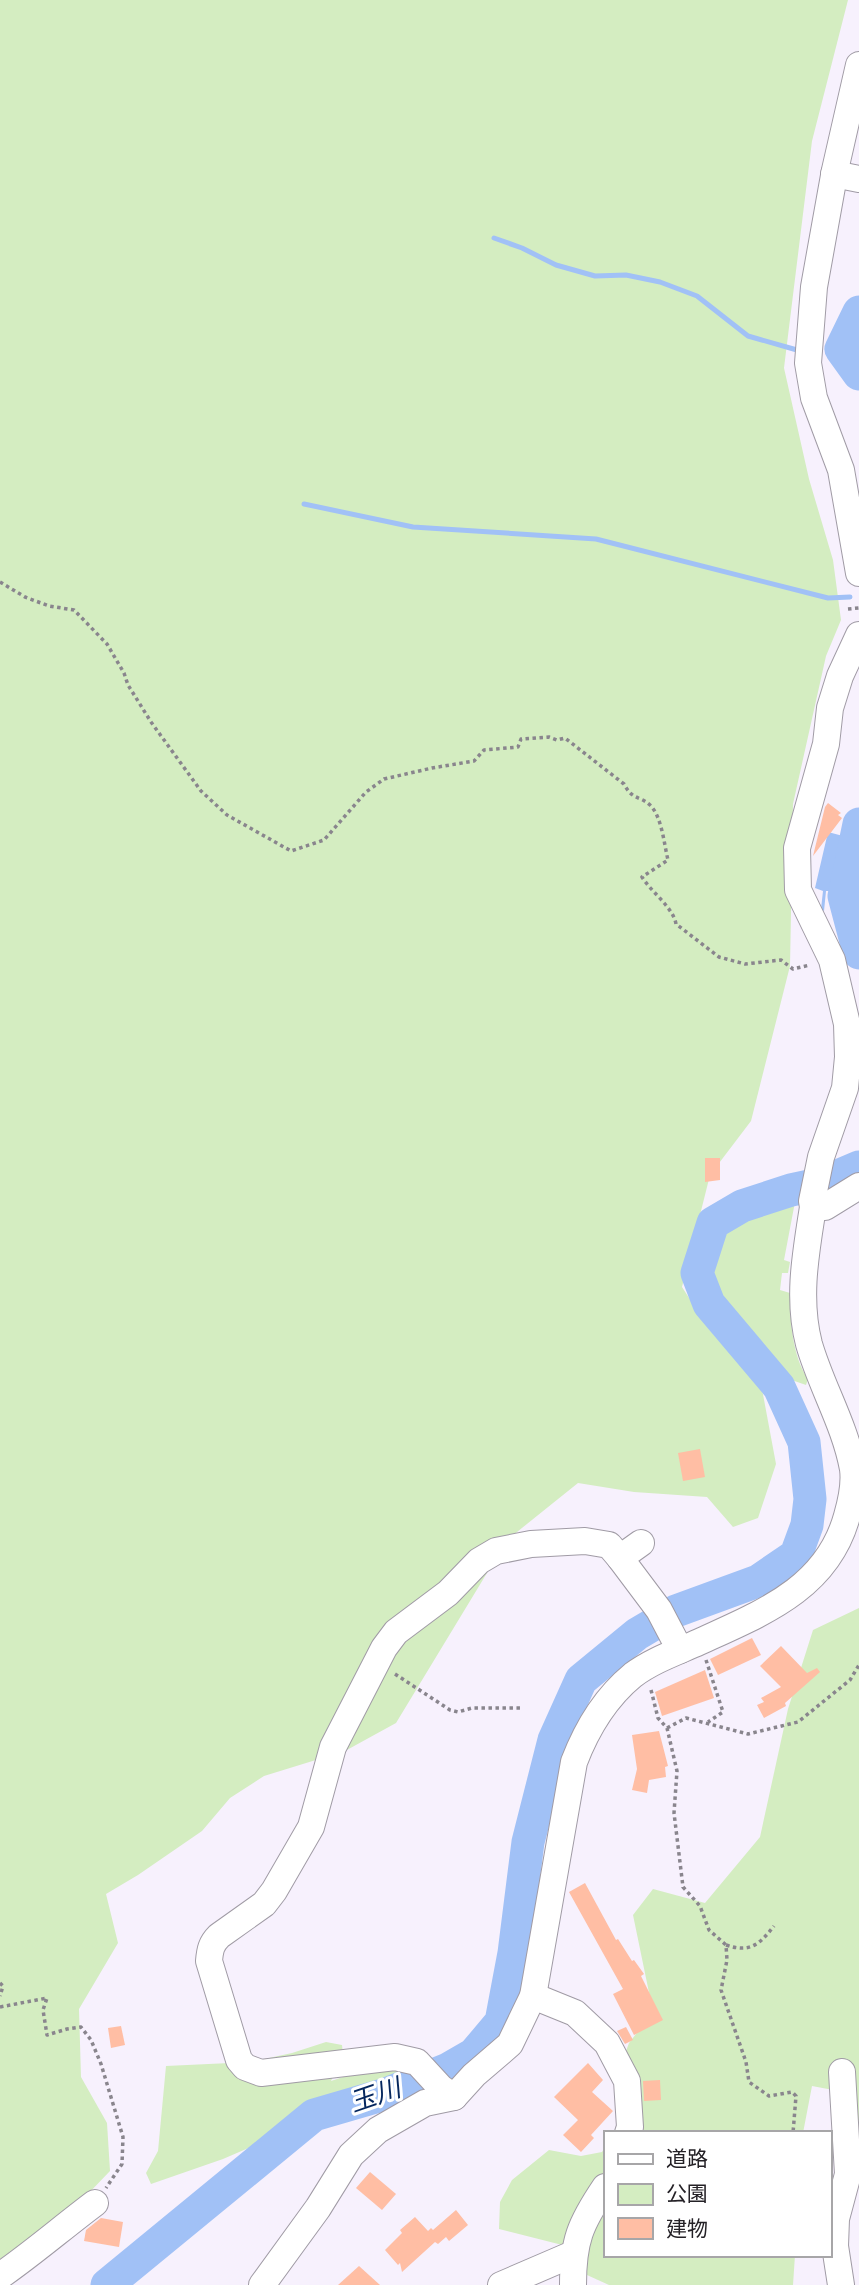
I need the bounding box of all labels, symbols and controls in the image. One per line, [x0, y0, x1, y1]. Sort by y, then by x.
water label: 玉川 [346, 2071, 407, 2117]
legend [604, 2131, 831, 2257]
text: 道路 [666, 2146, 708, 2170]
text: 公園 [666, 2181, 708, 2205]
text: 建物 [666, 2216, 708, 2240]

